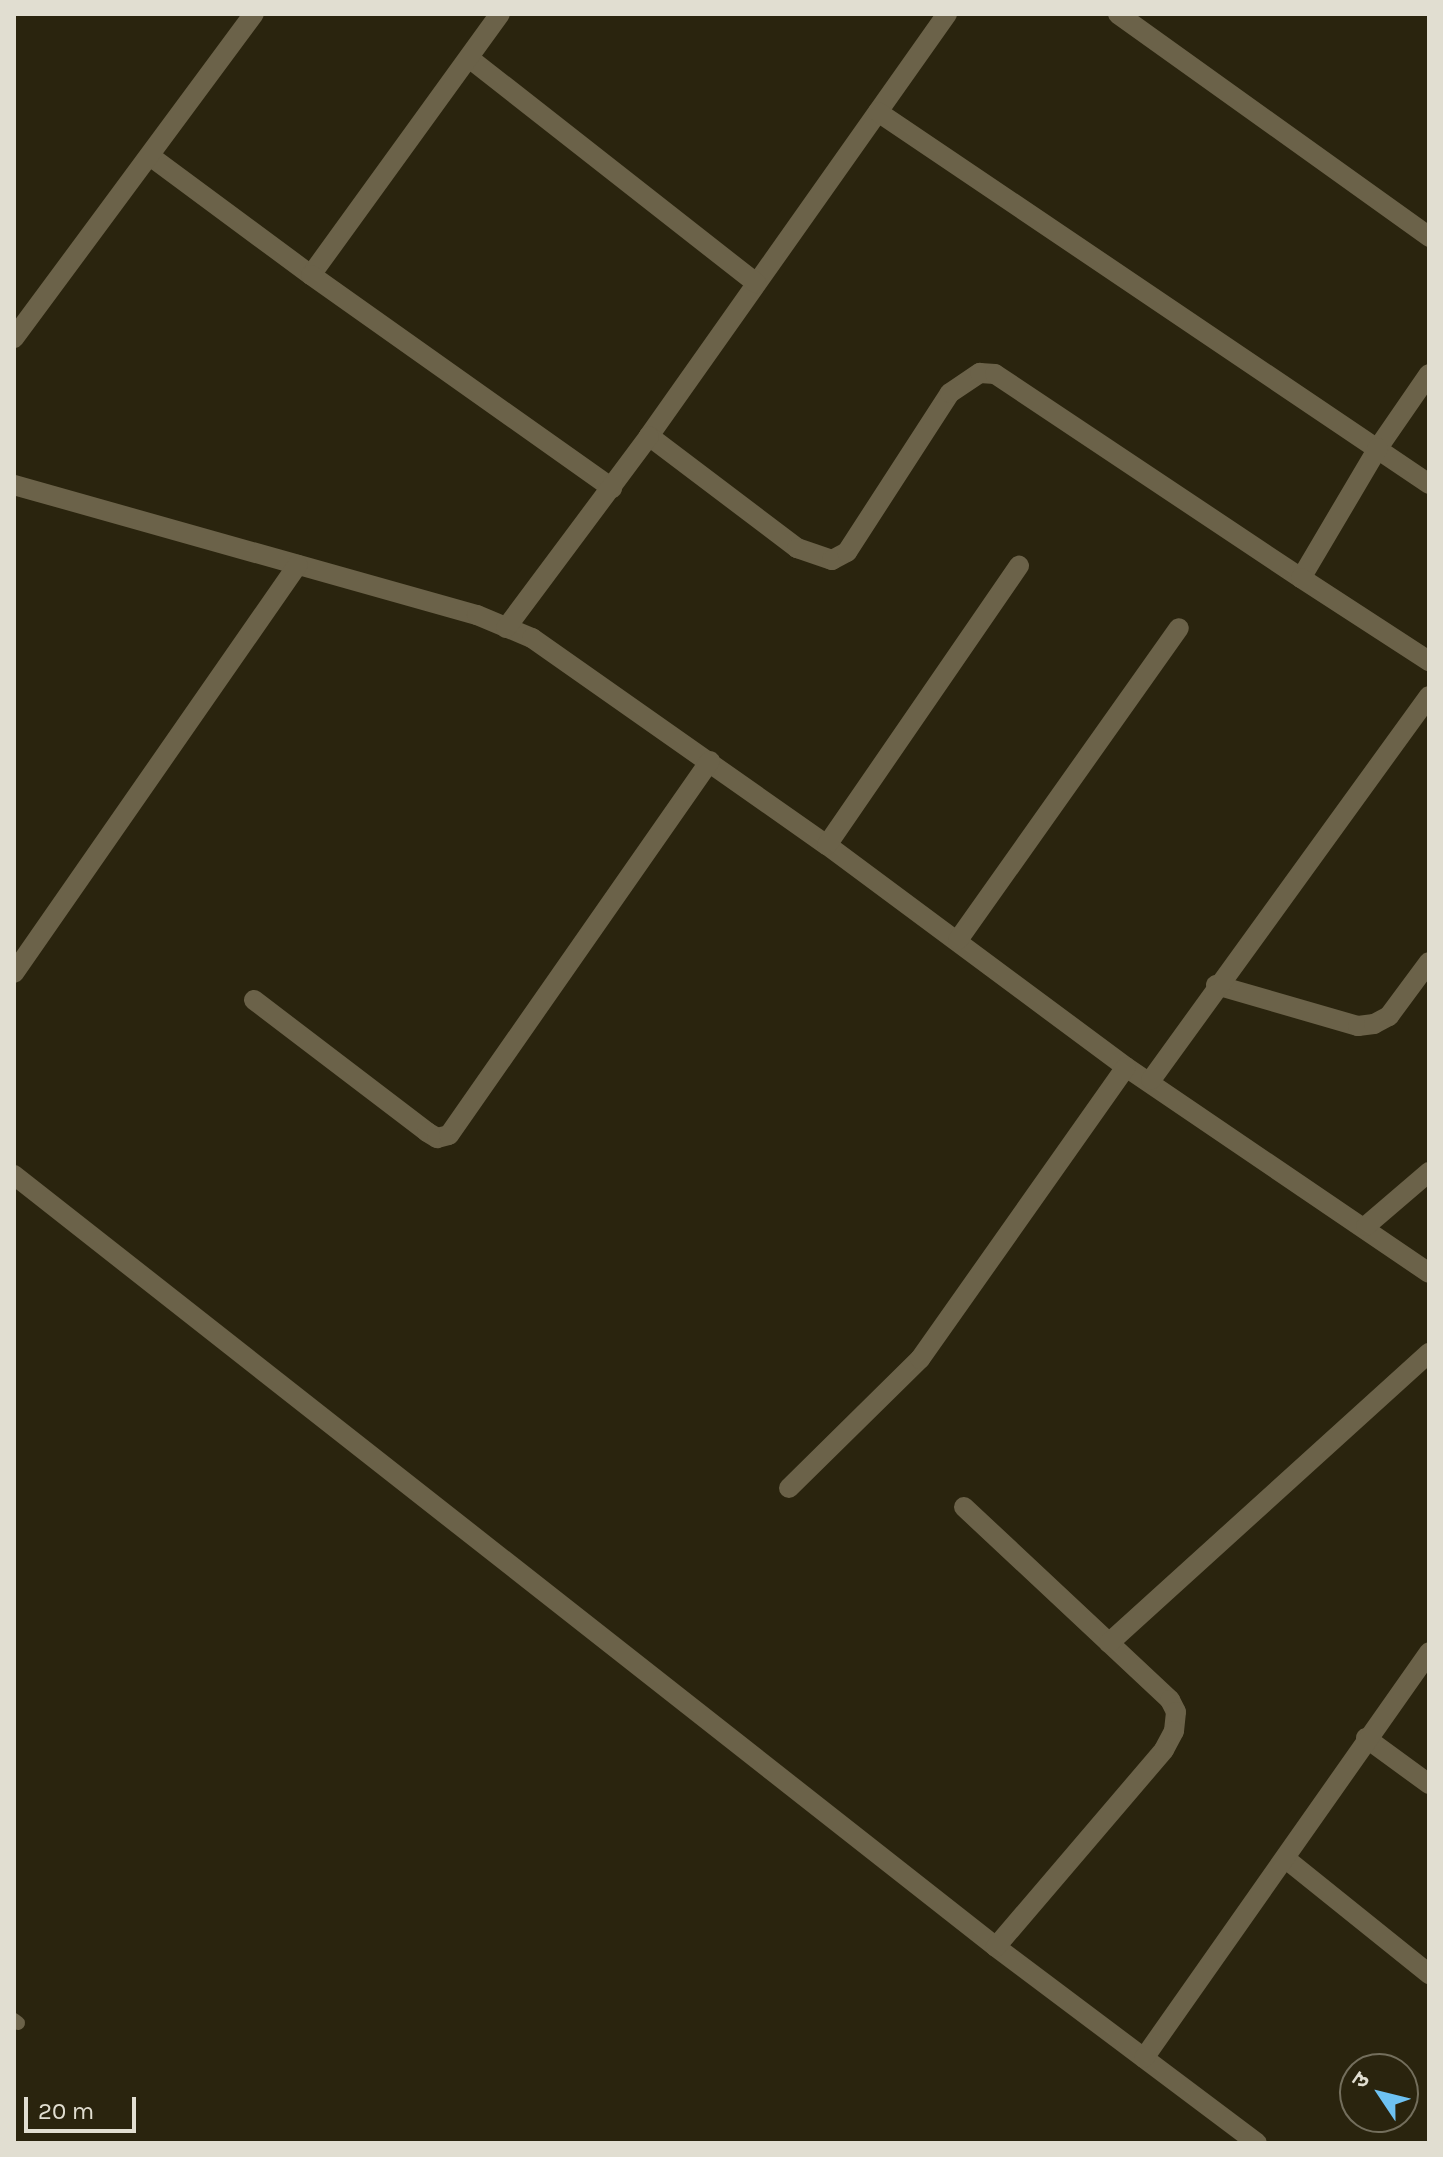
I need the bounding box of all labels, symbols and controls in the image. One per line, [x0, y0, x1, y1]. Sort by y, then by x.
north arrow [1339, 2053, 1419, 2133]
text: उ [1347, 2068, 1375, 2093]
scale bar [28, 2081, 140, 2131]
text: 20 m [38, 2097, 94, 2125]

